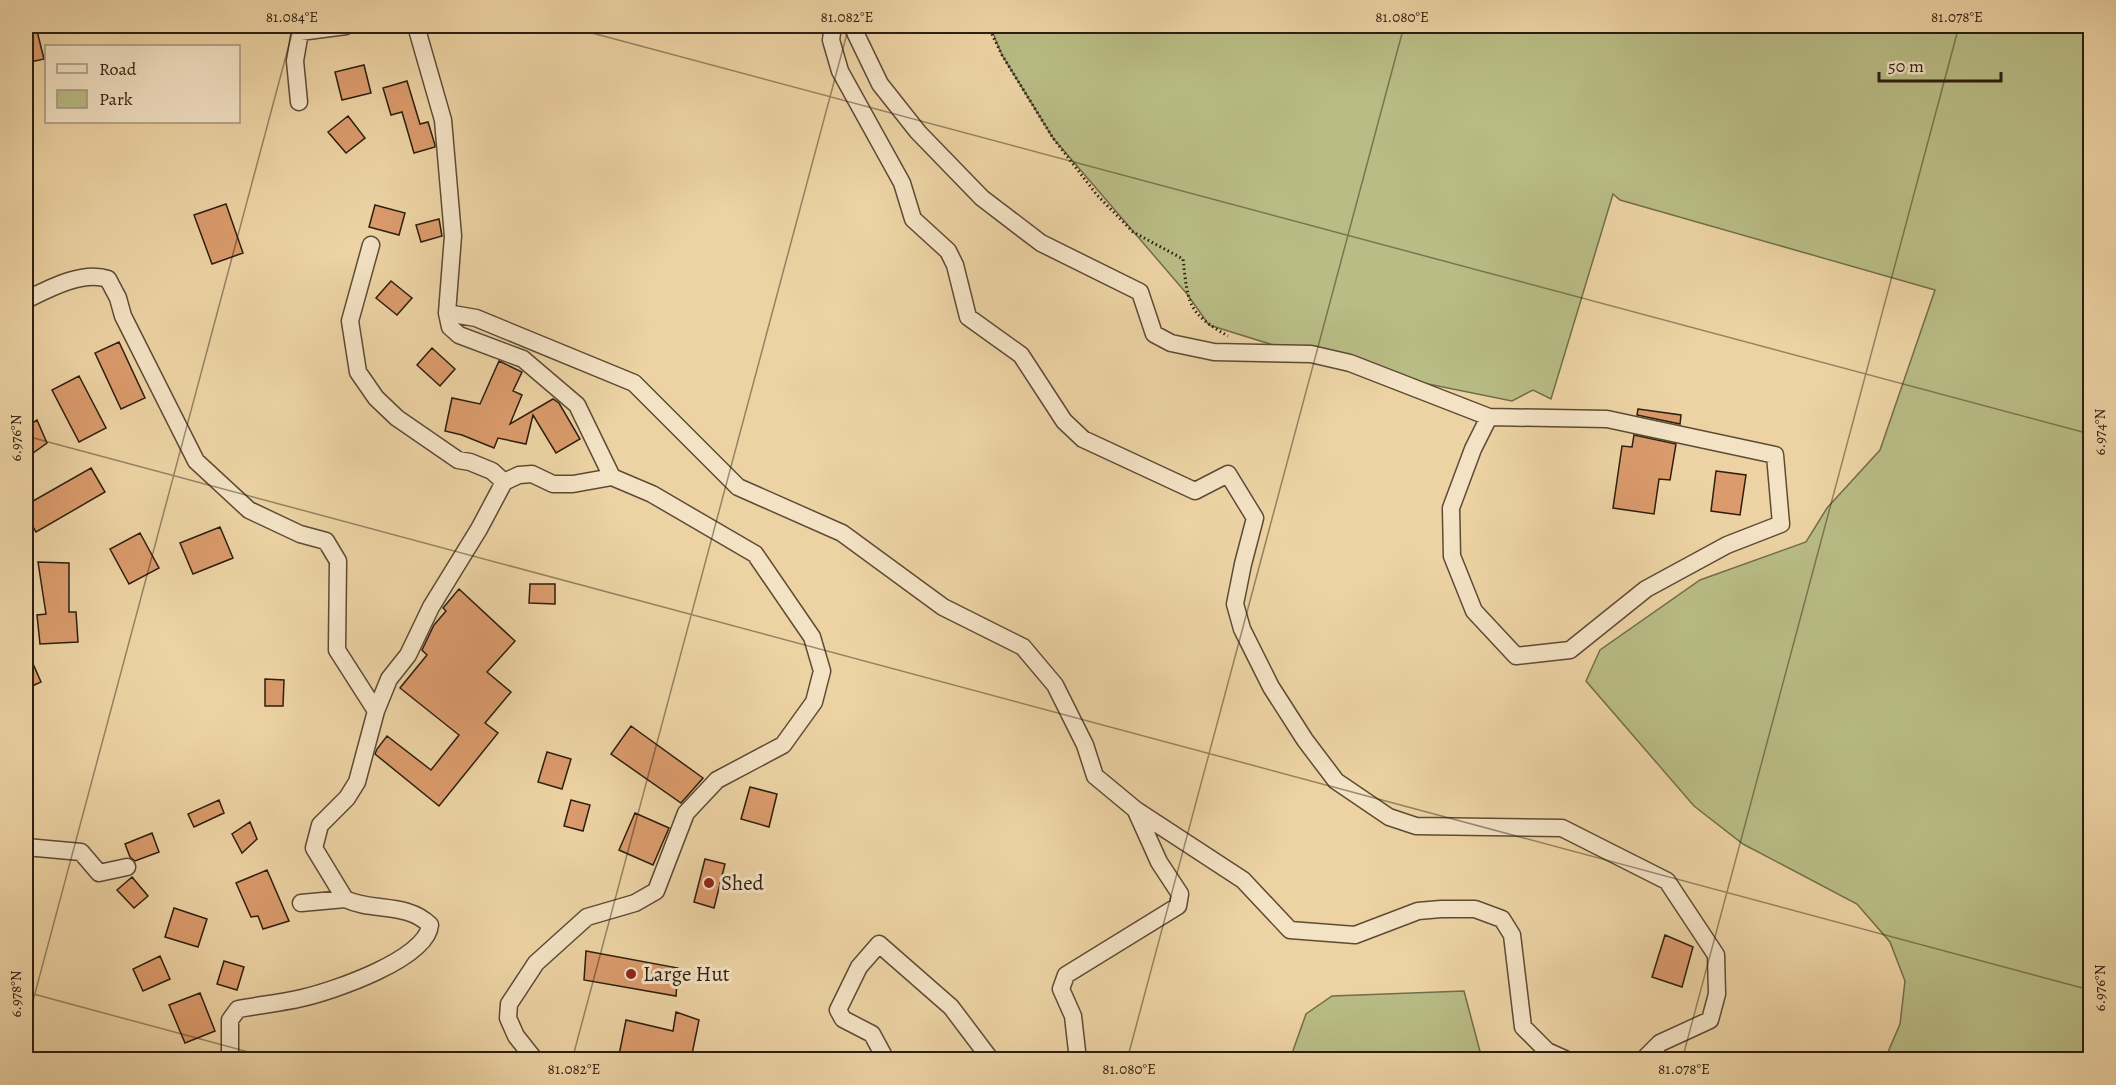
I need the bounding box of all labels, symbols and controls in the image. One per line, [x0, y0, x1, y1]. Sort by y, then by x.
text: 81.084°E [266, 7, 318, 27]
text: 81.082°E [821, 7, 873, 27]
text: 81.080°E [1375, 7, 1429, 27]
text: 81.078°E [1931, 7, 1983, 27]
legend [45, 45, 240, 123]
scale bar [1879, 45, 2000, 83]
text: 50 m [1888, 54, 1924, 78]
text: Road [99, 57, 137, 81]
text: Park [99, 87, 133, 111]
text: 6.974°N [2090, 408, 2110, 455]
text: 6.976°N [6, 414, 26, 461]
place label: Shed [721, 869, 765, 897]
marker: Shed [702, 876, 716, 890]
place label: Large Hut [643, 960, 730, 988]
text: 6.976°N [2090, 964, 2110, 1011]
marker: Large Hut [624, 967, 638, 981]
text: 6.978°N [6, 970, 26, 1018]
text: 81.082°E [548, 1059, 600, 1079]
text: 81.080°E [1102, 1059, 1156, 1079]
text: 81.078°E [1658, 1059, 1710, 1079]

